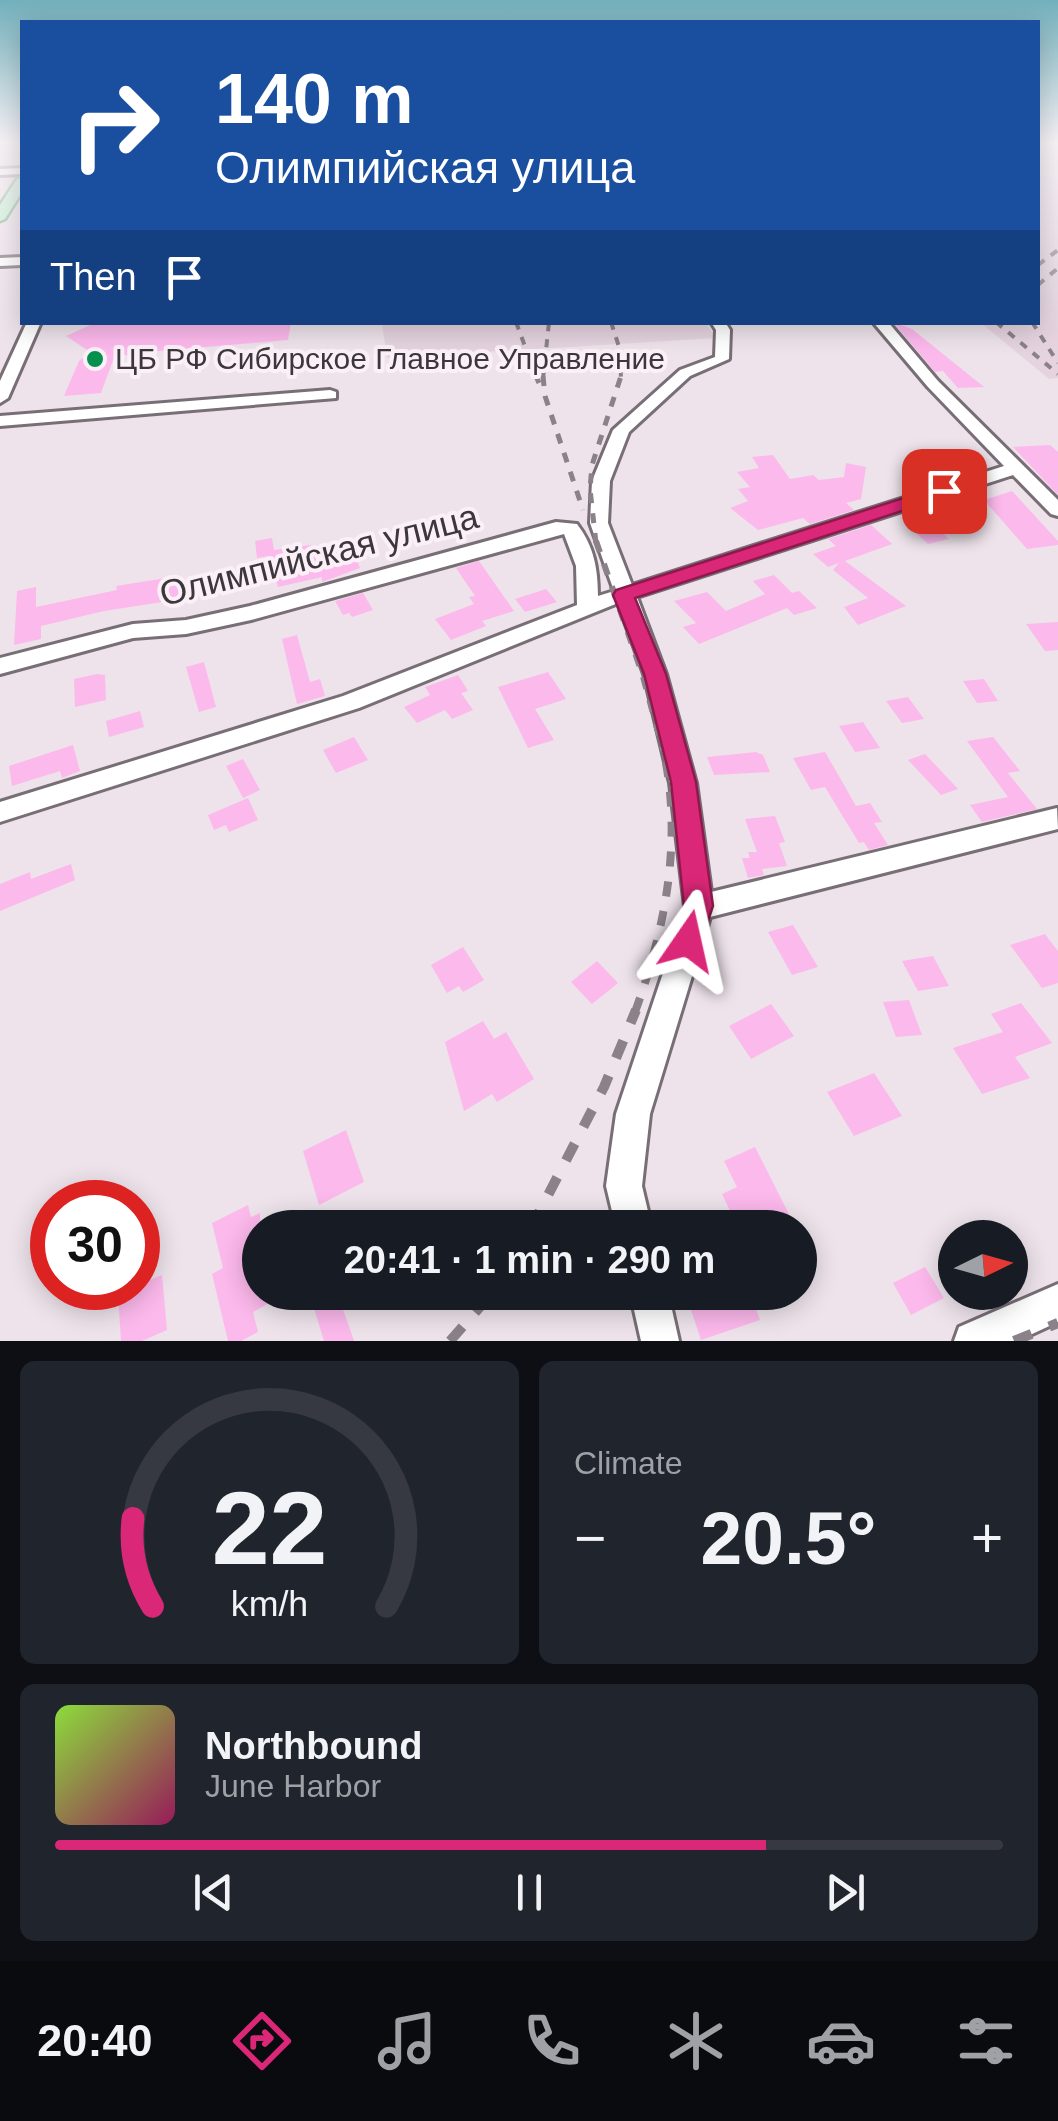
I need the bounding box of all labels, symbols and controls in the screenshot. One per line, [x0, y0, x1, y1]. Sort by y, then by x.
icon: right [50, 60, 180, 190]
text: 140 m [215, 60, 413, 138]
text: Олимпийская улица [215, 142, 635, 193]
icon: arrive [157, 250, 212, 305]
text: Then [50, 256, 137, 298]
place label: ЦБ РФ Сибирское Главное Управление [115, 342, 665, 375]
marker: ЦБ РФ Сибирское Главное Управление [84, 348, 106, 370]
pin [902, 449, 987, 534]
icon: arrive [917, 464, 972, 519]
street label: Олимпийская улица [156, 496, 483, 613]
position arrow [636, 889, 740, 993]
speed limit sign: 30 [30, 1180, 160, 1310]
north arrow [938, 1220, 1028, 1310]
map controls [938, 1220, 1028, 1310]
text: 20:41 · 1 min · 290 m [344, 1239, 715, 1281]
text: Climate [574, 1445, 682, 1481]
text: 22 [212, 1470, 327, 1586]
text: 20.5° [701, 1496, 876, 1580]
text: − [574, 1507, 606, 1569]
text: + [971, 1507, 1003, 1569]
text: km/h [231, 1584, 308, 1624]
text: Northbound [205, 1725, 422, 1767]
text: June Harbor [205, 1768, 381, 1804]
icon: previous [186, 1865, 241, 1920]
icon: pause [502, 1865, 557, 1920]
icon: next [818, 1865, 873, 1920]
icon: directions [227, 2006, 297, 2076]
icon: music [372, 2006, 442, 2076]
icon: phone [517, 2006, 587, 2076]
icon: climate [661, 2006, 731, 2076]
icon: car [806, 2006, 876, 2076]
icon: filters [951, 2006, 1021, 2076]
text: 20:40 [37, 2015, 152, 2066]

